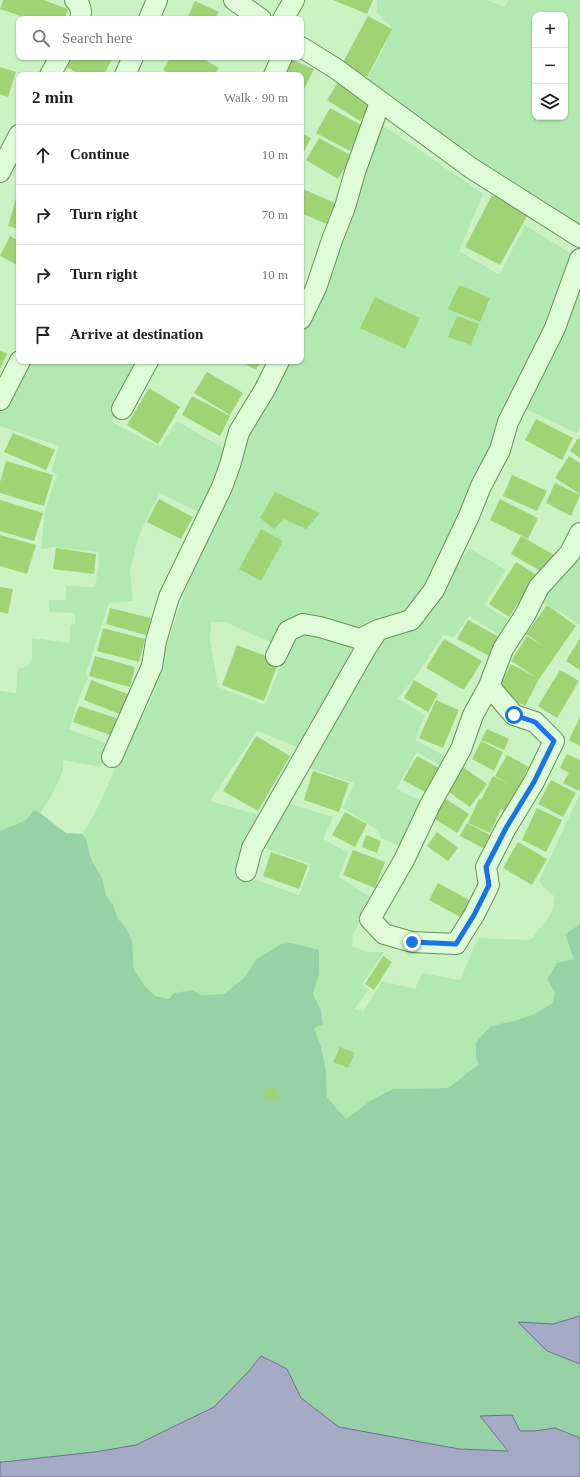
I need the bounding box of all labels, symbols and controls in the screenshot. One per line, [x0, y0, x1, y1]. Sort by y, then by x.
map controls [532, 12, 568, 120]
button: + [532, 12, 568, 48]
search box [16, 16, 304, 60]
icon: search [30, 27, 52, 49]
text: Search here [62, 30, 132, 46]
button: − [532, 48, 568, 84]
button: layers [532, 84, 568, 120]
text: 2 min [32, 88, 73, 107]
text: Walk · 90 m [224, 90, 288, 105]
icon: ahead [32, 144, 54, 166]
text: Continue [70, 146, 129, 162]
text: 10 m [262, 147, 288, 162]
icon: right [32, 204, 54, 226]
text: Turn right [70, 206, 137, 222]
text: 70 m [262, 207, 288, 222]
icon: right [32, 264, 54, 286]
text: Turn right [70, 266, 137, 282]
text: 10 m [262, 267, 288, 282]
icon: arrive [32, 324, 54, 346]
text: Arrive at destination [70, 326, 203, 342]
route start [505, 706, 523, 724]
route end [403, 933, 421, 951]

